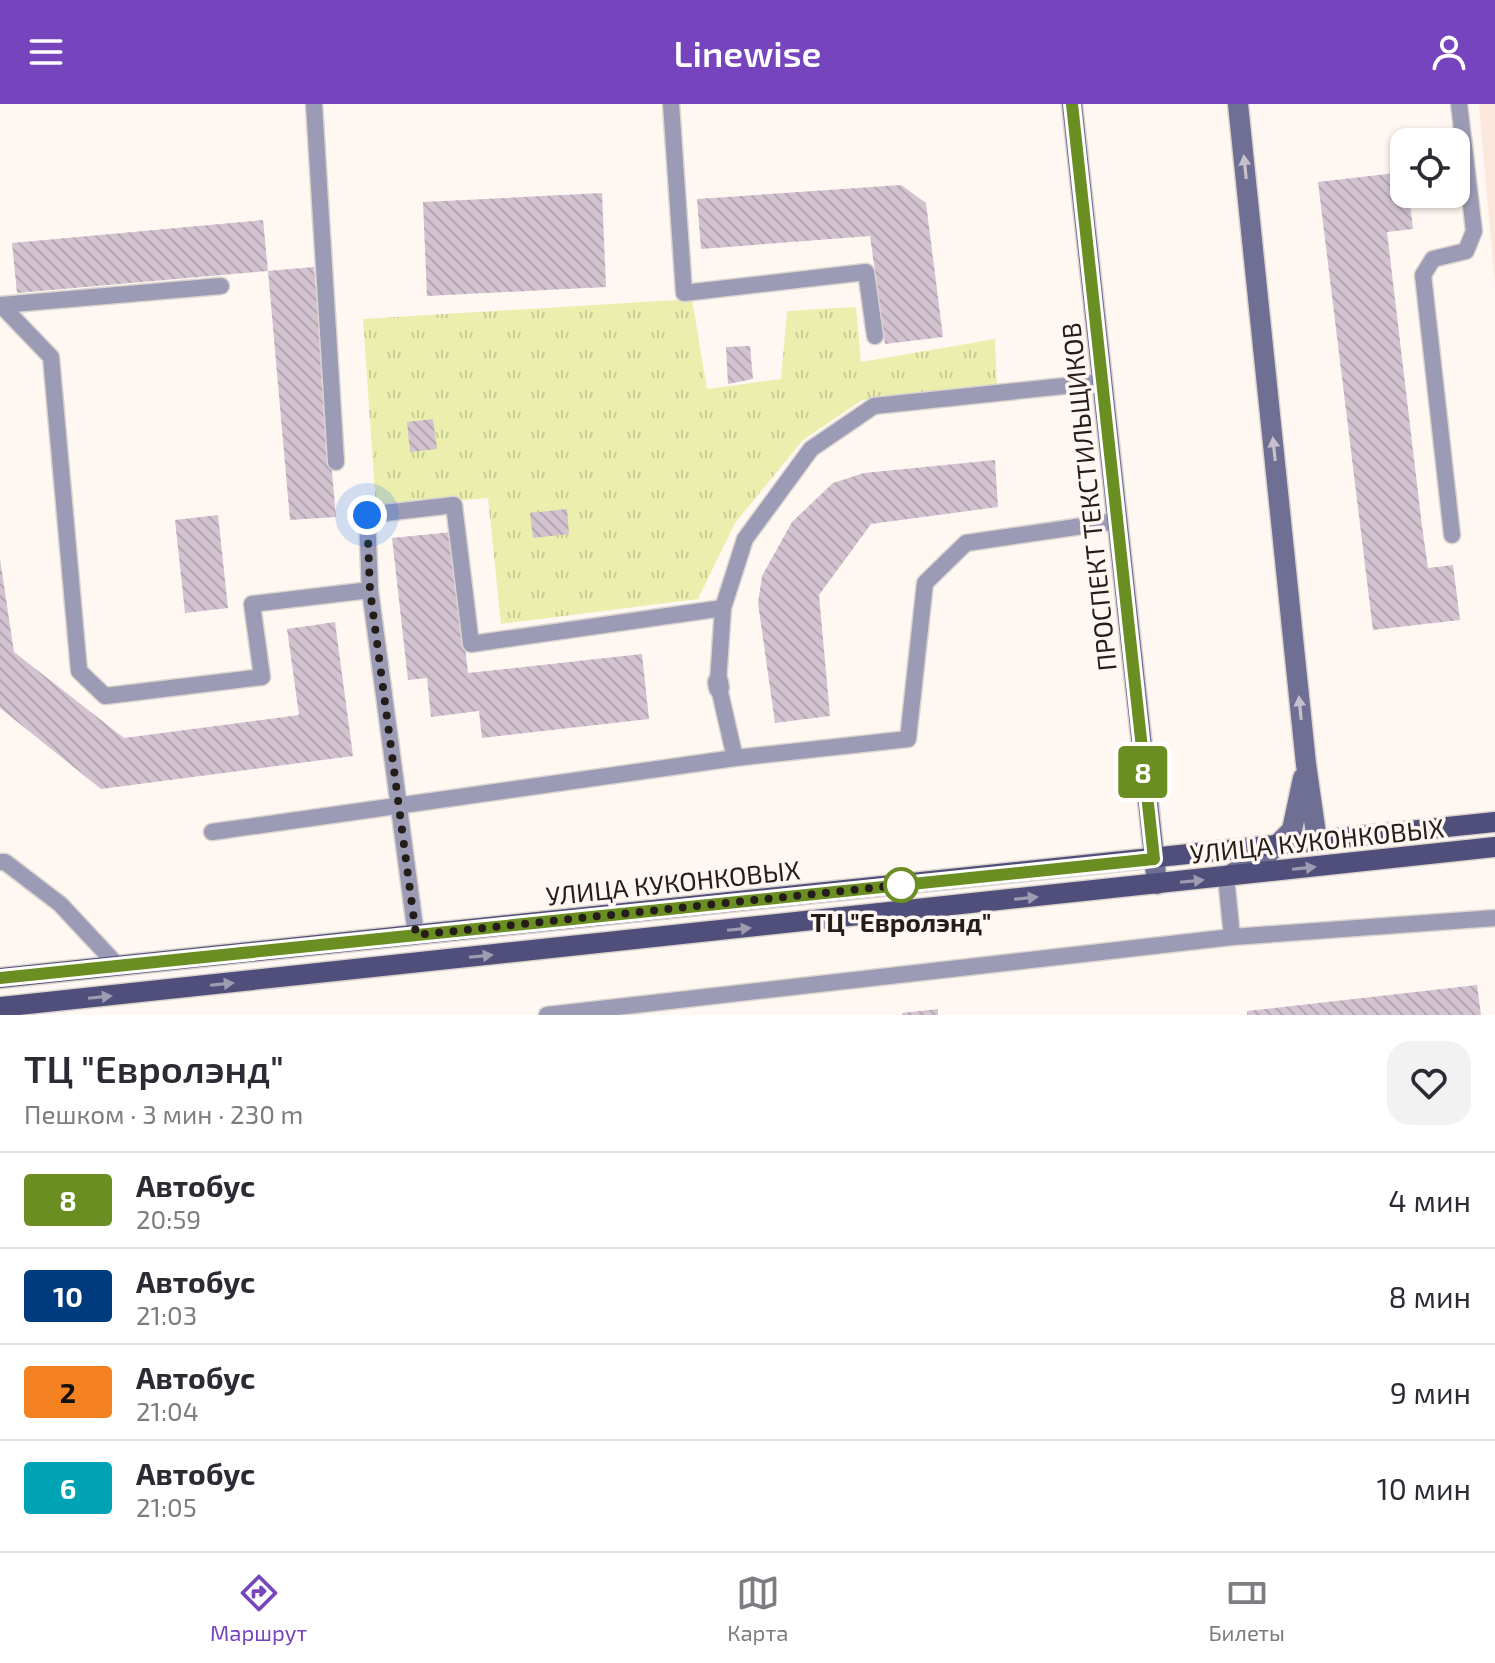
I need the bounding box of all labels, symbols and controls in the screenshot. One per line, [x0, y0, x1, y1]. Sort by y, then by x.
icon: menu [24, 30, 68, 74]
icon: person [1427, 30, 1471, 74]
text: Linewise [674, 31, 821, 74]
map controls [1390, 128, 1470, 208]
button: locate [1390, 128, 1470, 208]
one-way arrow [1238, 154, 1251, 179]
street label: ПРОСПЕКТ ТЕКСТИЛЬЩИКОВ [1054, 321, 1122, 673]
one-way arrow [1267, 437, 1280, 462]
your location [347, 495, 387, 535]
one-way arrow [1294, 695, 1307, 720]
line badge: 8 [1117, 746, 1169, 798]
text: 8 [1134, 755, 1152, 789]
street label: УЛИЦА КУКОНКОВЫХ [1188, 811, 1446, 869]
street label: УЛИЦА КУКОНКОВЫХ [544, 853, 802, 911]
one-way arrow [1292, 862, 1317, 875]
marker: ТЦ "Евролэнд" [884, 868, 918, 902]
one-way arrow [1179, 874, 1204, 887]
one-way arrow [1014, 892, 1039, 905]
place label: ТЦ "Евролэнд" [811, 906, 991, 937]
one-way arrow [727, 922, 752, 935]
one-way arrow [469, 950, 494, 963]
one-way arrow [210, 977, 235, 990]
one-way arrow [88, 990, 113, 1003]
button: heart [1387, 1041, 1471, 1125]
text: ТЦ "Евролэнд" [24, 1045, 284, 1091]
text: Пешком · 3 мин · 230 m [24, 1098, 303, 1129]
text: Автобус [136, 1167, 255, 1203]
text: 4 мин [1388, 1182, 1471, 1218]
text: 8 [59, 1183, 77, 1217]
text: 20:59 [136, 1203, 201, 1234]
text: Автобус [136, 1263, 255, 1299]
text: 8 мин [1389, 1278, 1471, 1314]
text: 10 [53, 1279, 83, 1313]
text: 21:03 [136, 1299, 197, 1330]
text: Автобус [136, 1359, 255, 1395]
text: 9 мин [1390, 1374, 1471, 1410]
text: 2 [60, 1375, 76, 1409]
text: 21:04 [136, 1395, 199, 1426]
text: Автобус [136, 1455, 255, 1491]
text: 10 мин [1377, 1470, 1471, 1506]
text: 6 [60, 1471, 76, 1505]
text: 21:05 [136, 1491, 197, 1522]
tab: Маршрут [210, 1571, 307, 1645]
tab: Карта [727, 1571, 788, 1645]
tab: Билеты [1208, 1571, 1285, 1645]

